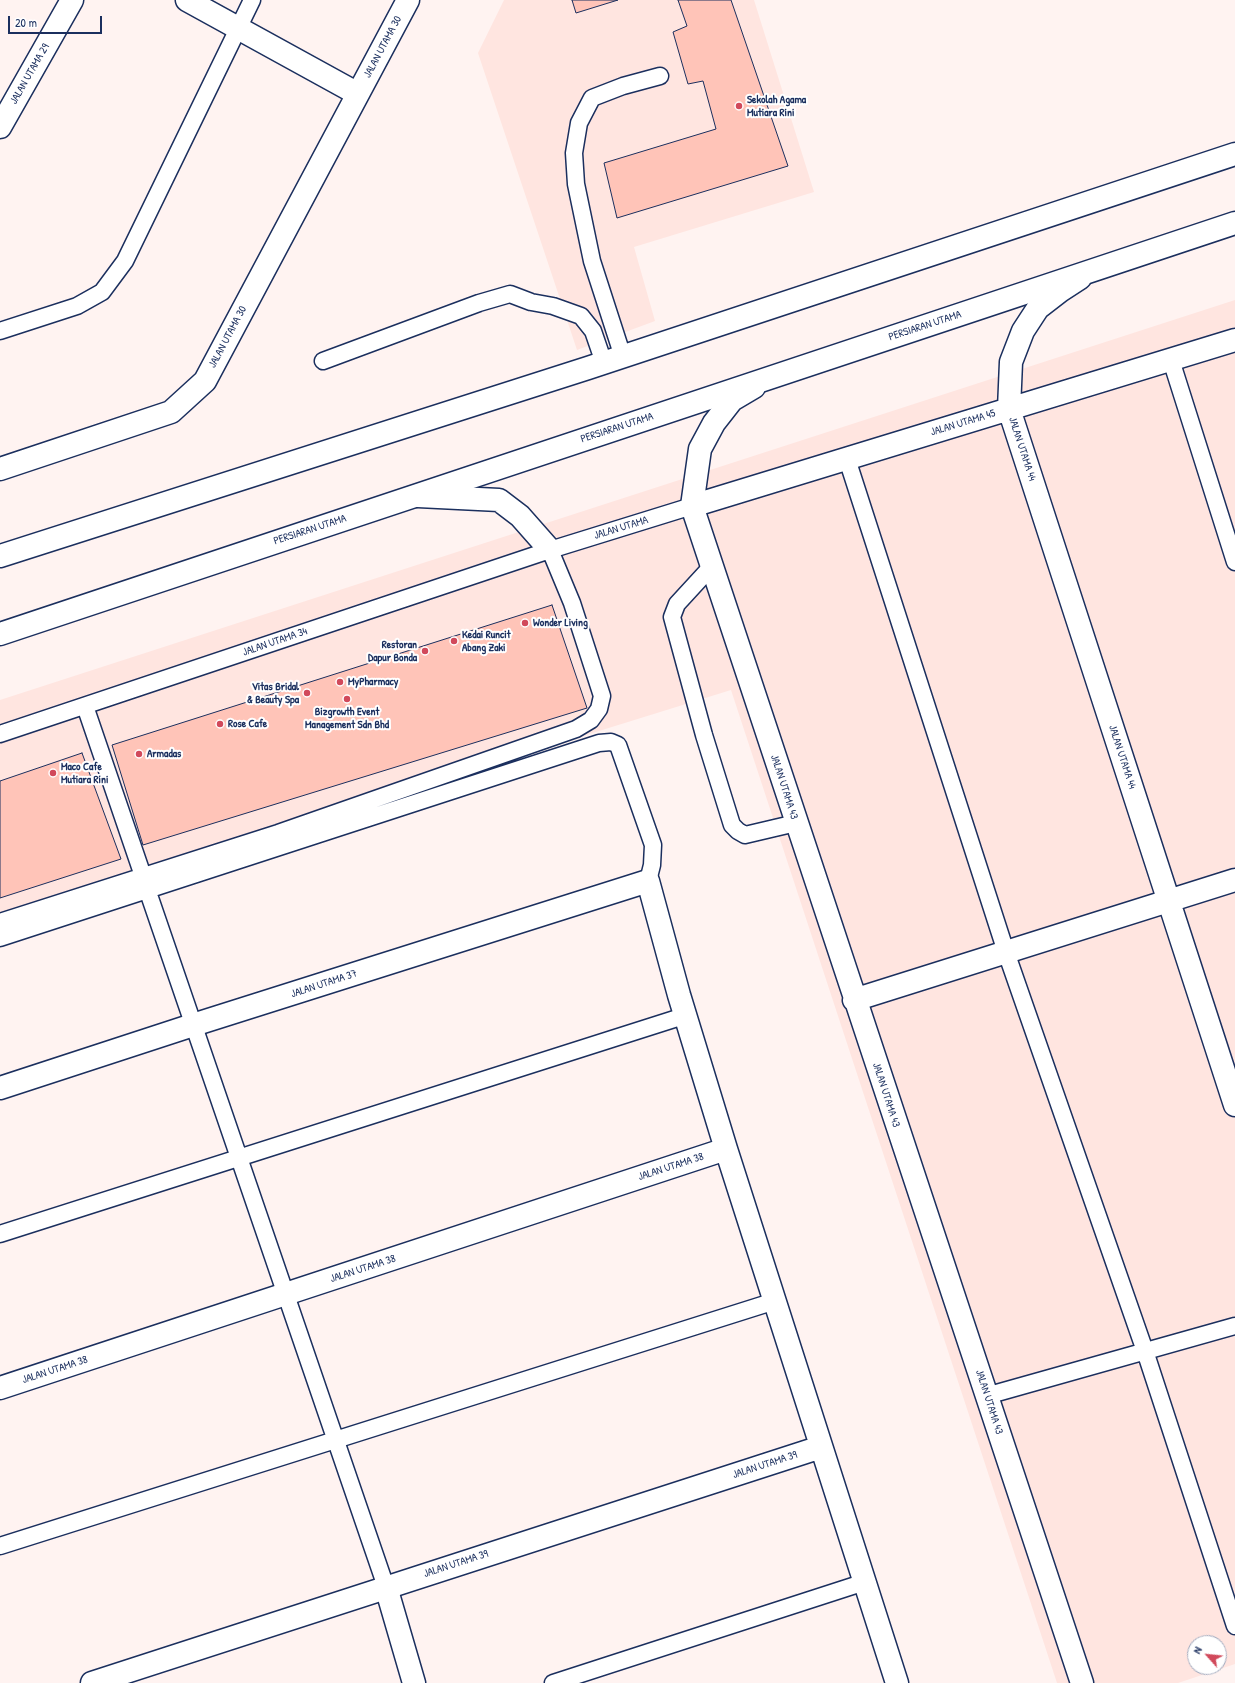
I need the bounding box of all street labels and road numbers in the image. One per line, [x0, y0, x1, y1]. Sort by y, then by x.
street label: JALAN UTAMA 30 [361, 14, 405, 80]
street label: JALAN UTAMA 29 [7, 41, 53, 107]
street label: JALAN UTAMA 30 [206, 304, 250, 370]
street label: PERSIARAN UTAMA [887, 308, 963, 344]
street label: JALAN UTAMA 45 [929, 407, 997, 439]
street label: PERSIARAN UTAMA [579, 410, 655, 446]
street label: JALAN UTAMA 44 [1005, 415, 1039, 483]
street label: PERSIARAN UTAMA [272, 512, 348, 548]
street label: JALAN UTAMA [592, 514, 650, 542]
street label: JALAN UTAMA 34 [241, 625, 309, 659]
street label: JALAN UTAMA 44 [1105, 723, 1139, 791]
street label: JALAN UTAMA 43 [767, 753, 801, 821]
street label: JALAN UTAMA 37 [289, 967, 359, 1001]
street label: JALAN UTAMA 43 [869, 1061, 903, 1129]
street label: JALAN UTAMA 38 [637, 1150, 705, 1184]
street label: JALAN UTAMA 38 [329, 1252, 397, 1286]
street label: JALAN UTAMA 38 [21, 1353, 89, 1387]
street label: JALAN UTAMA 43 [972, 1368, 1006, 1436]
street label: JALAN UTAMA 39 [731, 1448, 799, 1482]
street label: JALAN UTAMA 39 [422, 1547, 490, 1581]

